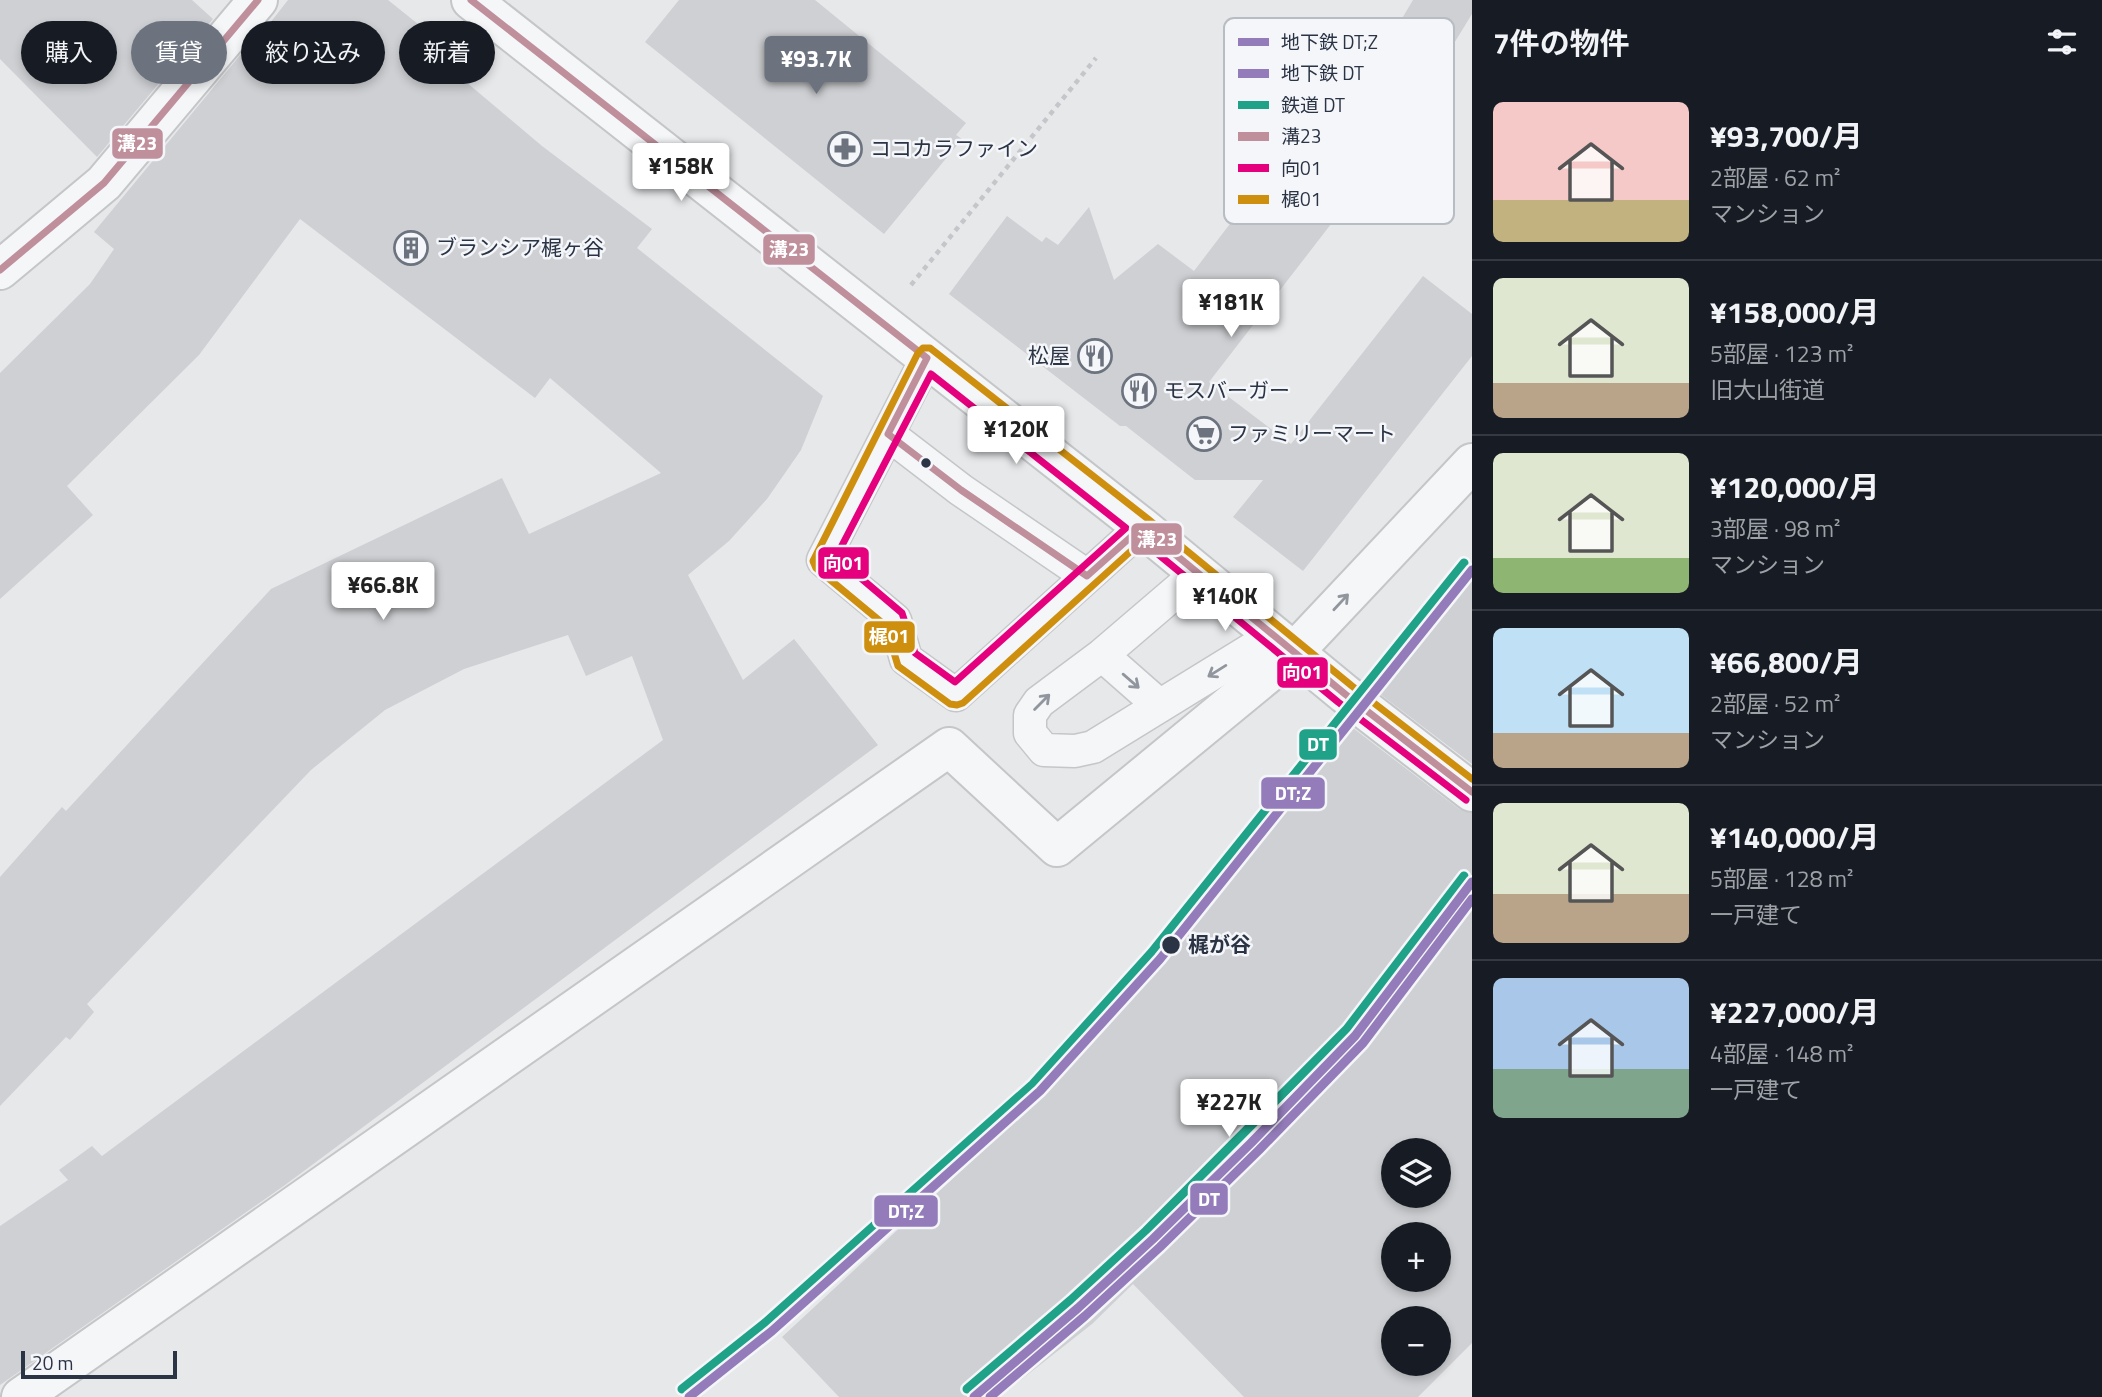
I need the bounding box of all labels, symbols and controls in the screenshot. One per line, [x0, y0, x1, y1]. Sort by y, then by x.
legend [1224, 18, 1454, 224]
text: 7件の物件 [1493, 20, 1630, 66]
chip: 購入 [21, 21, 117, 84]
chip: 賃貸 [131, 21, 227, 84]
chip: 絞り込み [241, 21, 385, 84]
chip: 新着 [399, 21, 495, 84]
icon: filters [2043, 23, 2081, 61]
text: 地下鉄 DT;Z [1281, 27, 1378, 56]
pin: ¥93.7K [759, 36, 873, 96]
text: ¥93.7K [780, 41, 852, 76]
text: 地下鉄 DT [1281, 58, 1364, 87]
text: 鉄道 DT [1281, 90, 1345, 119]
text: ¥93,700/月 [1710, 113, 1863, 159]
text: 溝23 [1281, 121, 1321, 150]
line badge: 溝23 [111, 127, 164, 160]
text: 溝23 [117, 128, 157, 157]
pharmacy icon: ココカラファイン [826, 130, 864, 168]
icon: home [1549, 130, 1633, 214]
place label: ココカラファイン [870, 132, 1038, 164]
pin: ¥158K [632, 144, 730, 203]
text: ¥158K [648, 148, 714, 183]
text: 向01 [1281, 153, 1321, 182]
text: 2部屋 · 62 m² [1710, 160, 1840, 195]
text: 梶01 [1281, 184, 1321, 213]
text: マンション [1710, 196, 1825, 231]
building icon: ブランシア梶ヶ谷 [392, 229, 430, 267]
place label: ブランシア梶ヶ谷 [436, 231, 604, 263]
line badge: 溝23 [762, 233, 816, 266]
text: 溝23 [769, 234, 809, 263]
pin: ¥181K [1182, 280, 1280, 339]
text: ¥181K [1198, 284, 1264, 319]
text: ¥158,000/月 [1710, 289, 1879, 335]
icon: home [1549, 306, 1633, 390]
text: 5部屋 · 123 m² [1710, 336, 1853, 371]
restaurant icon: 松屋 [1076, 337, 1114, 375]
place label: 松屋 [1028, 339, 1070, 371]
restaurant icon: モスバーガー [1120, 372, 1158, 410]
text: 旧大山街道 [1710, 372, 1825, 407]
place label: モスバーガー [1164, 374, 1290, 406]
pin: ¥120K [967, 406, 1065, 466]
text: ¥120K [983, 411, 1049, 446]
supermarket icon: ファミリーマート [1185, 415, 1223, 453]
place label: ファミリーマート [1228, 417, 1396, 449]
unlabelled marker [919, 456, 933, 470]
text: ¥120,000/月 [1710, 464, 1879, 510]
icon: home [1549, 481, 1633, 565]
text: 3部屋 · 98 m² [1710, 511, 1840, 546]
line badge: 溝23 [1130, 522, 1183, 556]
text: 溝23 [1137, 524, 1177, 553]
line badge: 向01 [817, 546, 870, 580]
text: マンション [1710, 547, 1825, 582]
text: 向01 [823, 548, 863, 577]
pin: ¥66.8K [326, 562, 440, 622]
text: ¥66.8K [347, 567, 419, 602]
pin: ¥140K [1176, 574, 1274, 633]
text: ¥140K [1192, 578, 1258, 613]
one-way arrow [1333, 594, 1350, 611]
line badge: 梶01 [863, 620, 916, 654]
text: 梶01 [869, 621, 909, 650]
text: ¥66,800/月 [1710, 639, 1863, 685]
line badge: 向01 [1276, 656, 1329, 689]
icon: home [1549, 656, 1633, 740]
text: 向01 [1282, 657, 1322, 686]
one-way arrow [1207, 665, 1227, 679]
one-way arrow [1122, 673, 1140, 689]
text: 2部屋 · 52 m² [1710, 686, 1840, 721]
one-way arrow [1033, 693, 1050, 710]
text: マンション [1710, 722, 1825, 757]
line badge: DT [1298, 728, 1338, 761]
text: DT [1307, 729, 1329, 758]
line badge: DT;Z [1260, 776, 1326, 810]
text: DT;Z [1275, 778, 1311, 807]
text: ¥140,000/月 [1710, 814, 1879, 860]
icon: home [1549, 831, 1633, 915]
text: 5部屋 · 128 m² [1710, 861, 1853, 896]
text: 一戸建て [1710, 897, 1802, 932]
place label: 梶が谷 [1188, 928, 1251, 960]
marker: 梶が谷 [1160, 934, 1182, 956]
text: ¥227,000/月 [1710, 989, 1879, 1035]
icon: home [1549, 1006, 1633, 1090]
text: 4部屋 · 148 m² [1710, 1036, 1853, 1071]
text: 一戸建て [1710, 1072, 1802, 1107]
pin: ¥227K [1180, 1080, 1278, 1139]
text: ¥227K [1196, 1084, 1262, 1119]
map controls [1381, 1138, 1451, 1376]
button: layers [1381, 1138, 1451, 1208]
line badge: DT [1189, 1182, 1229, 1216]
text: DT [1198, 1184, 1220, 1213]
line badge: DT;Z [873, 1194, 939, 1228]
text: DT;Z [888, 1196, 924, 1225]
button: + [1381, 1222, 1451, 1292]
button: − [1381, 1306, 1451, 1376]
scale bar [21, 1348, 177, 1380]
text: 20 m [32, 1348, 73, 1377]

